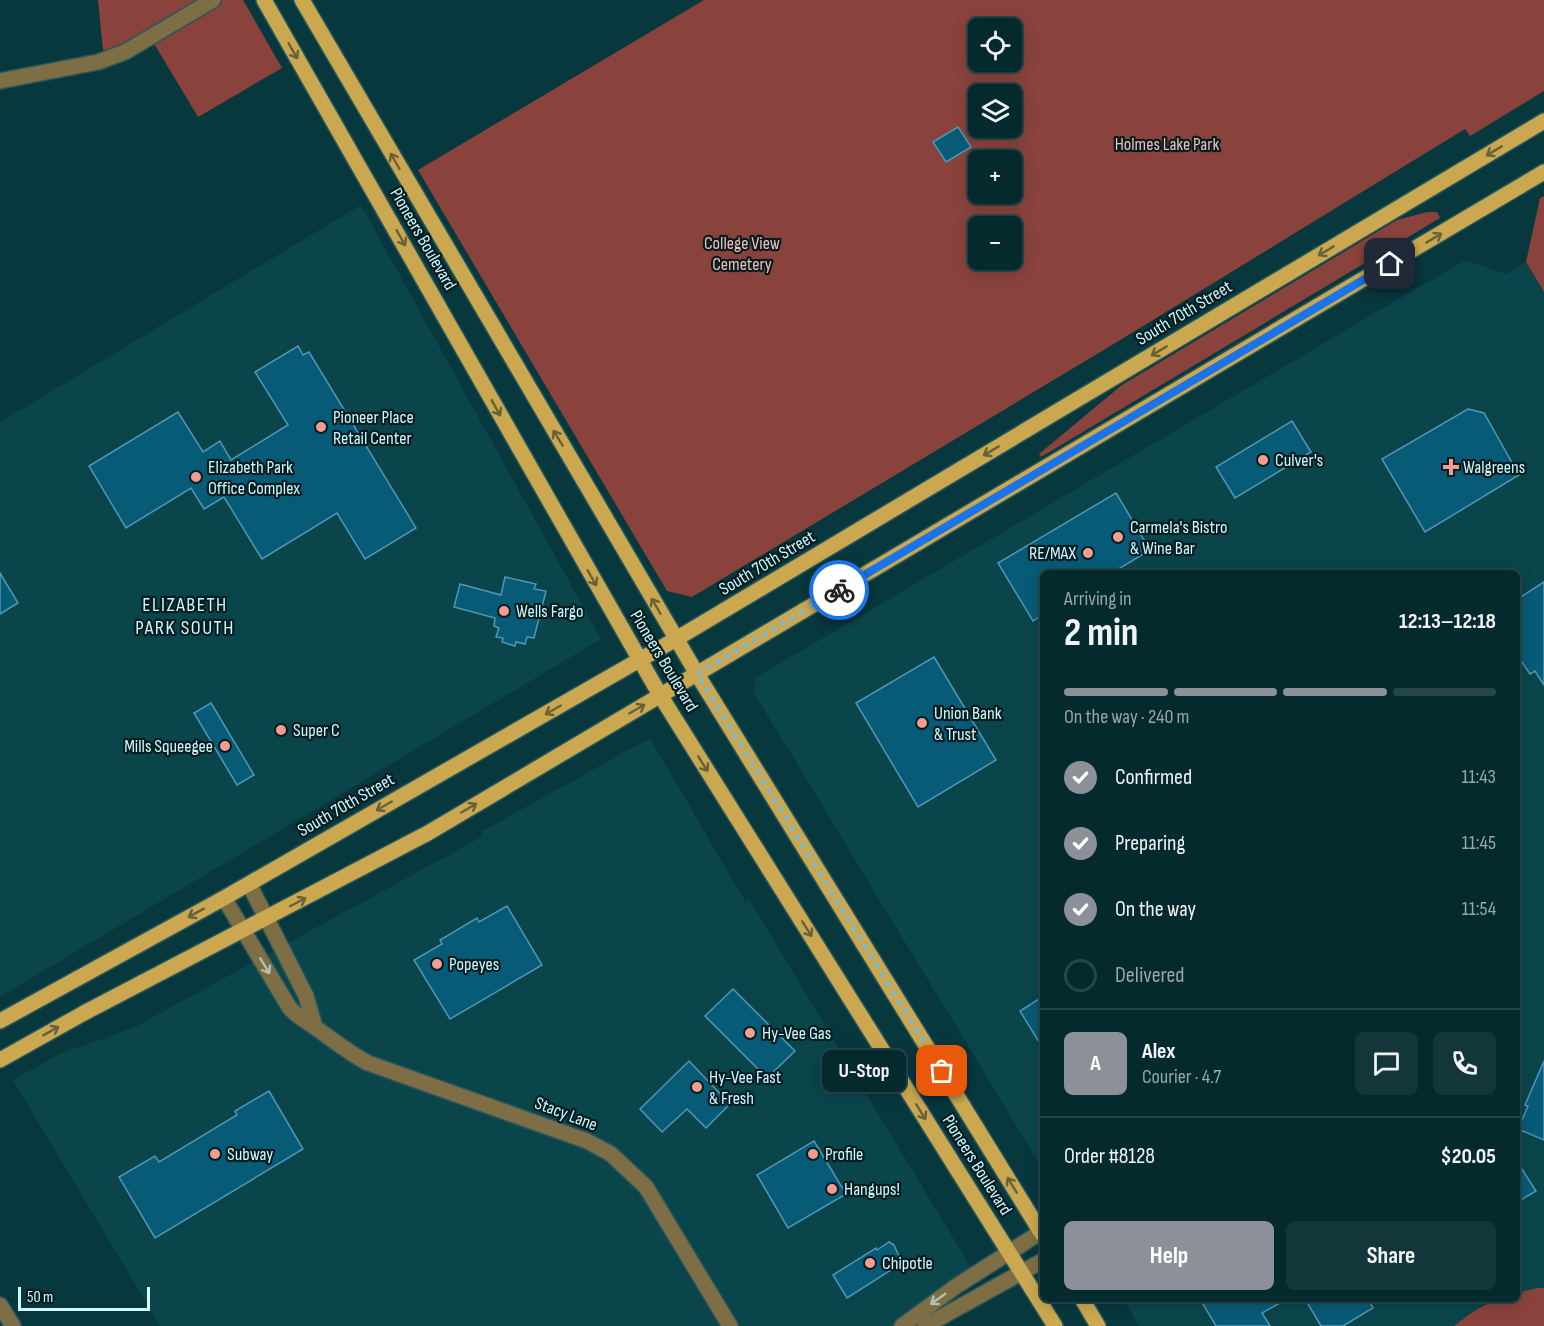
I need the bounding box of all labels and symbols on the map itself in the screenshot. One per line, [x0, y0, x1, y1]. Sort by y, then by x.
one-way arrow [287, 42, 299, 59]
park label: Holmes Lake Park [1115, 134, 1219, 155]
one-way arrow [1486, 146, 1503, 158]
one-way arrow [389, 153, 401, 170]
street label: Pioneers Boulevard [385, 184, 461, 294]
one-way arrow [395, 229, 407, 246]
one-way arrow [1425, 232, 1442, 244]
park label: College View Cemetery [704, 233, 780, 275]
pin [1364, 238, 1415, 289]
one-way arrow [1318, 245, 1335, 257]
street label: South 70th Street [1132, 276, 1236, 350]
one-way arrow [1151, 345, 1168, 357]
one-way arrow [490, 399, 502, 416]
place label: Pioneer Place Retail Center [333, 407, 414, 449]
marker: Pioneer Place Retail Center [314, 420, 328, 434]
one-way arrow [552, 430, 564, 447]
one-way arrow [983, 446, 1000, 458]
place label: Culver's [1275, 450, 1323, 471]
marker: Culver's [1256, 453, 1270, 467]
place label: Elizabeth Park Office Complex [208, 457, 300, 499]
place label: Walgreens [1463, 457, 1525, 478]
marker: Walgreens [1444, 460, 1458, 474]
marker: Elizabeth Park Office Complex [189, 470, 203, 484]
place label: Carmela's Bistro & Wine Bar [1130, 517, 1227, 559]
street label: South 70th Street [715, 526, 819, 600]
marker: Carmela's Bistro & Wine Bar [1111, 530, 1125, 544]
place label: RE/MAX [1029, 543, 1076, 564]
marker: RE/MAX [1081, 546, 1095, 560]
courier [809, 560, 869, 620]
one-way arrow [587, 569, 599, 586]
district label: ELIZABETH PARK SOUTH [135, 593, 235, 640]
one-way arrow [650, 598, 662, 615]
place label: Wells Fargo [516, 601, 583, 622]
marker: Wells Fargo [497, 604, 511, 618]
street label: Pioneers Boulevard [626, 607, 702, 715]
one-way arrow [628, 703, 645, 715]
place label: Union Bank & Trust [934, 703, 1002, 745]
one-way arrow [545, 704, 562, 716]
marker: Union Bank & Trust [915, 716, 929, 730]
place label: Super C [293, 720, 340, 741]
marker: Super C [274, 723, 288, 737]
place label: Mills Squeegee [124, 736, 213, 757]
marker: Mills Squeegee [218, 739, 232, 753]
one-way arrow [698, 755, 710, 772]
street label: South 70th Street [294, 769, 398, 841]
one-way arrow [375, 801, 392, 813]
one-way arrow [460, 802, 477, 814]
one-way arrow [289, 896, 306, 908]
one-way arrow [188, 907, 205, 919]
one-way arrow [801, 920, 813, 937]
place label: Popeyes [449, 954, 499, 975]
one-way arrow [259, 957, 271, 974]
marker: Popeyes [430, 957, 444, 971]
place label: Hy-Vee Gas [762, 1023, 831, 1044]
one-way arrow [42, 1025, 59, 1037]
marker: Hy-Vee Gas [743, 1026, 757, 1040]
pin [916, 1045, 967, 1096]
callout: U-Stop [822, 1050, 906, 1092]
place label: Hy-Vee Fast & Fresh [709, 1067, 782, 1109]
marker: Hy-Vee Fast & Fresh [690, 1080, 704, 1094]
street label: Stacy Lane [532, 1092, 600, 1136]
one-way arrow [916, 1103, 928, 1120]
street label: Pioneers Boulevard [938, 1111, 1016, 1219]
place label: Subway [227, 1144, 273, 1165]
place label: Profile [825, 1144, 863, 1165]
marker: Subway [208, 1147, 222, 1161]
marker: Profile [806, 1147, 820, 1161]
one-way arrow [1005, 1176, 1018, 1193]
place label: Hangups! [844, 1179, 900, 1200]
marker: Hangups! [825, 1182, 839, 1196]
place label: Chipotle [882, 1253, 933, 1274]
marker: Chipotle [863, 1256, 877, 1270]
scale bar [18, 1284, 150, 1312]
one-way arrow [930, 1293, 947, 1305]

